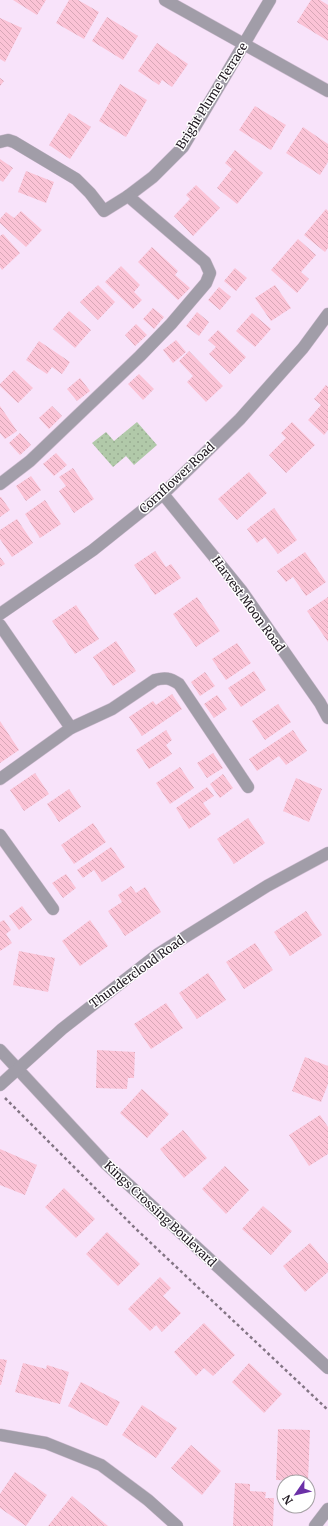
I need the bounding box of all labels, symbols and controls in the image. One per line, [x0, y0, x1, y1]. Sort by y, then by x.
street label: Bright Plume Terrace [173, 40, 250, 152]
street label: Cornflower Road [136, 439, 217, 516]
street label: Harvest Moon Road [209, 553, 288, 654]
street label: Thundercloud Road [86, 932, 187, 1011]
street label: Kings Crossing Boulevard [101, 1158, 220, 1270]
north arrow [276, 1474, 316, 1514]
text: N [279, 1492, 296, 1507]

